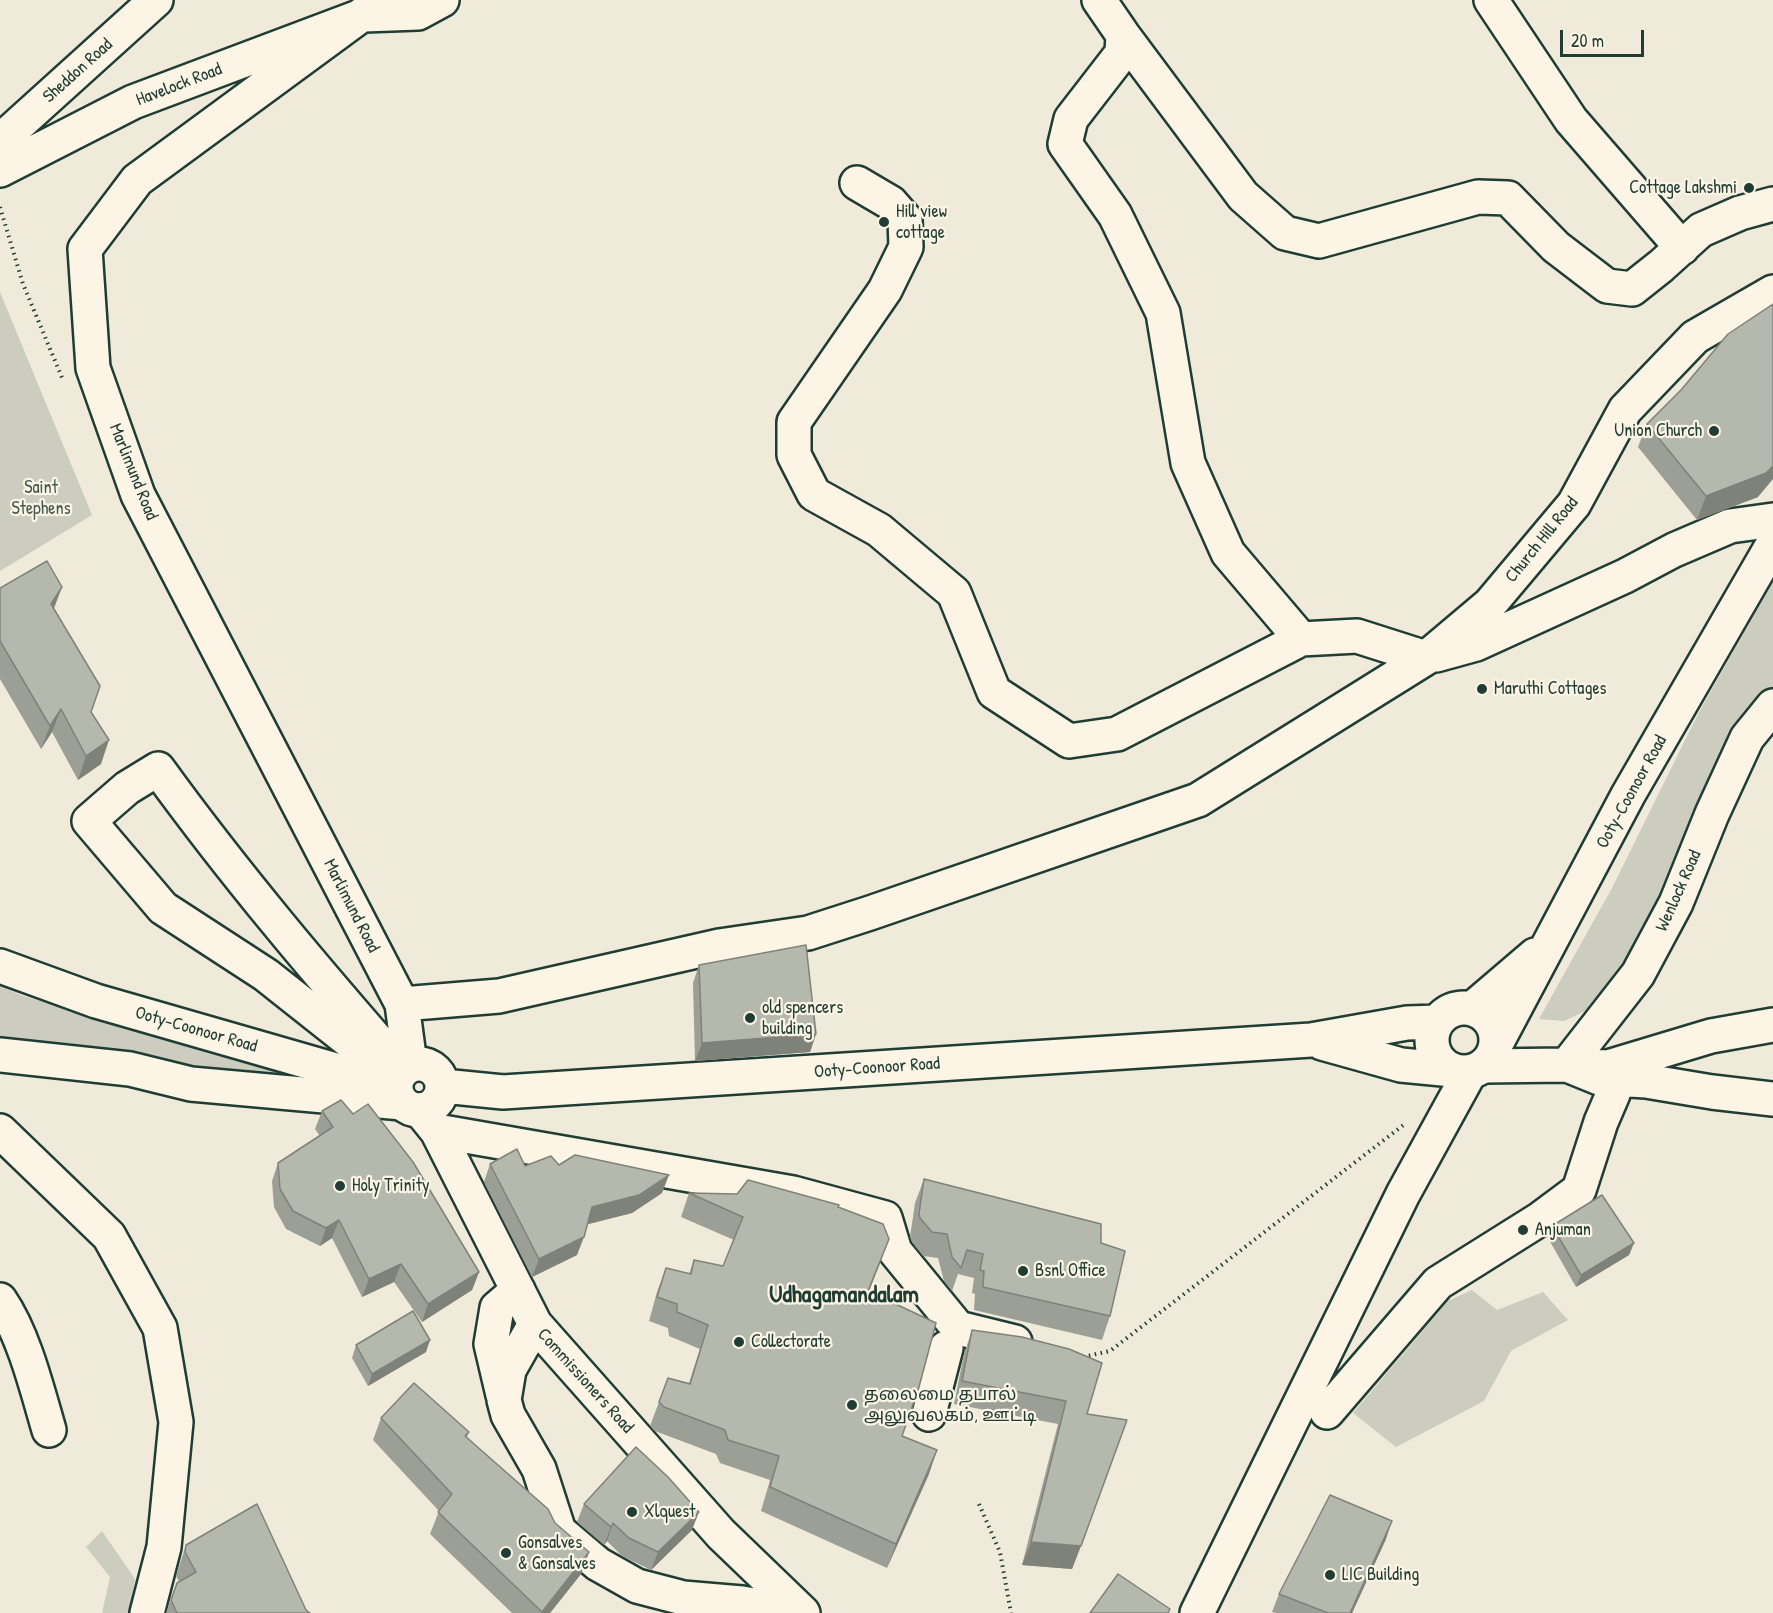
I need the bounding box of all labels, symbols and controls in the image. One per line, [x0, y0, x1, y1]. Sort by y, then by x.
scale bar [1563, 18, 1647, 56]
text: 20 m [1571, 28, 1604, 53]
street label: Sheddon Road [39, 34, 117, 108]
street label: Havelock Road [133, 59, 225, 111]
place label: Cottage Lakshmi [1629, 177, 1737, 199]
marker: Cottage Lakshmi [1742, 181, 1756, 195]
place label: Hill view cottage [896, 201, 947, 244]
marker: Hill view cottage [877, 215, 891, 229]
place label: Union Church [1614, 420, 1702, 442]
street label: Marlimund Road [104, 421, 162, 523]
marker: Union Church [1707, 424, 1721, 438]
park label: Saint Stephens [11, 477, 71, 520]
street label: Church Hill Road [1501, 493, 1583, 587]
place label: Maruthi Cottages [1494, 678, 1606, 700]
marker: Maruthi Cottages [1475, 682, 1489, 696]
street label: Ooty-Coonoor Road [1592, 732, 1672, 852]
street label: Wenlock Road [1652, 847, 1706, 935]
street label: Marlimund Road [318, 856, 384, 956]
place label: old spencers building [762, 997, 843, 1040]
street label: Ooty-Coonoor Road [132, 1002, 260, 1058]
marker: old spencers building [743, 1011, 757, 1025]
street label: Ooty-Coonoor Road [813, 1053, 941, 1083]
place label: Holy Trinity [352, 1175, 430, 1197]
marker: Holy Trinity [333, 1179, 347, 1193]
place label: Anjuman [1535, 1219, 1591, 1241]
marker: Anjuman [1516, 1223, 1530, 1237]
place label: Bsnl Office [1035, 1260, 1106, 1282]
marker: Bsnl Office [1016, 1264, 1030, 1278]
district label: Udhagamandalam [769, 1282, 919, 1310]
street label: Commissioners Road [532, 1324, 638, 1438]
place label: Collectorate [751, 1331, 831, 1353]
marker: Collectorate [732, 1335, 746, 1349]
place label: தலைமை தபால் அலுவலகம், ஊட்டி [864, 1384, 1036, 1426]
marker: தலைமை தபால் அலுவலகம், ஊட்டி [845, 1398, 859, 1412]
place label: Xlquest [644, 1501, 695, 1523]
marker: Xlquest [625, 1505, 639, 1519]
place label: Gonsalves & Gonsalves [518, 1532, 596, 1574]
marker: Gonsalves & Gonsalves [499, 1546, 513, 1560]
place label: LIC Building [1342, 1564, 1419, 1586]
marker: LIC Building [1323, 1568, 1337, 1582]

